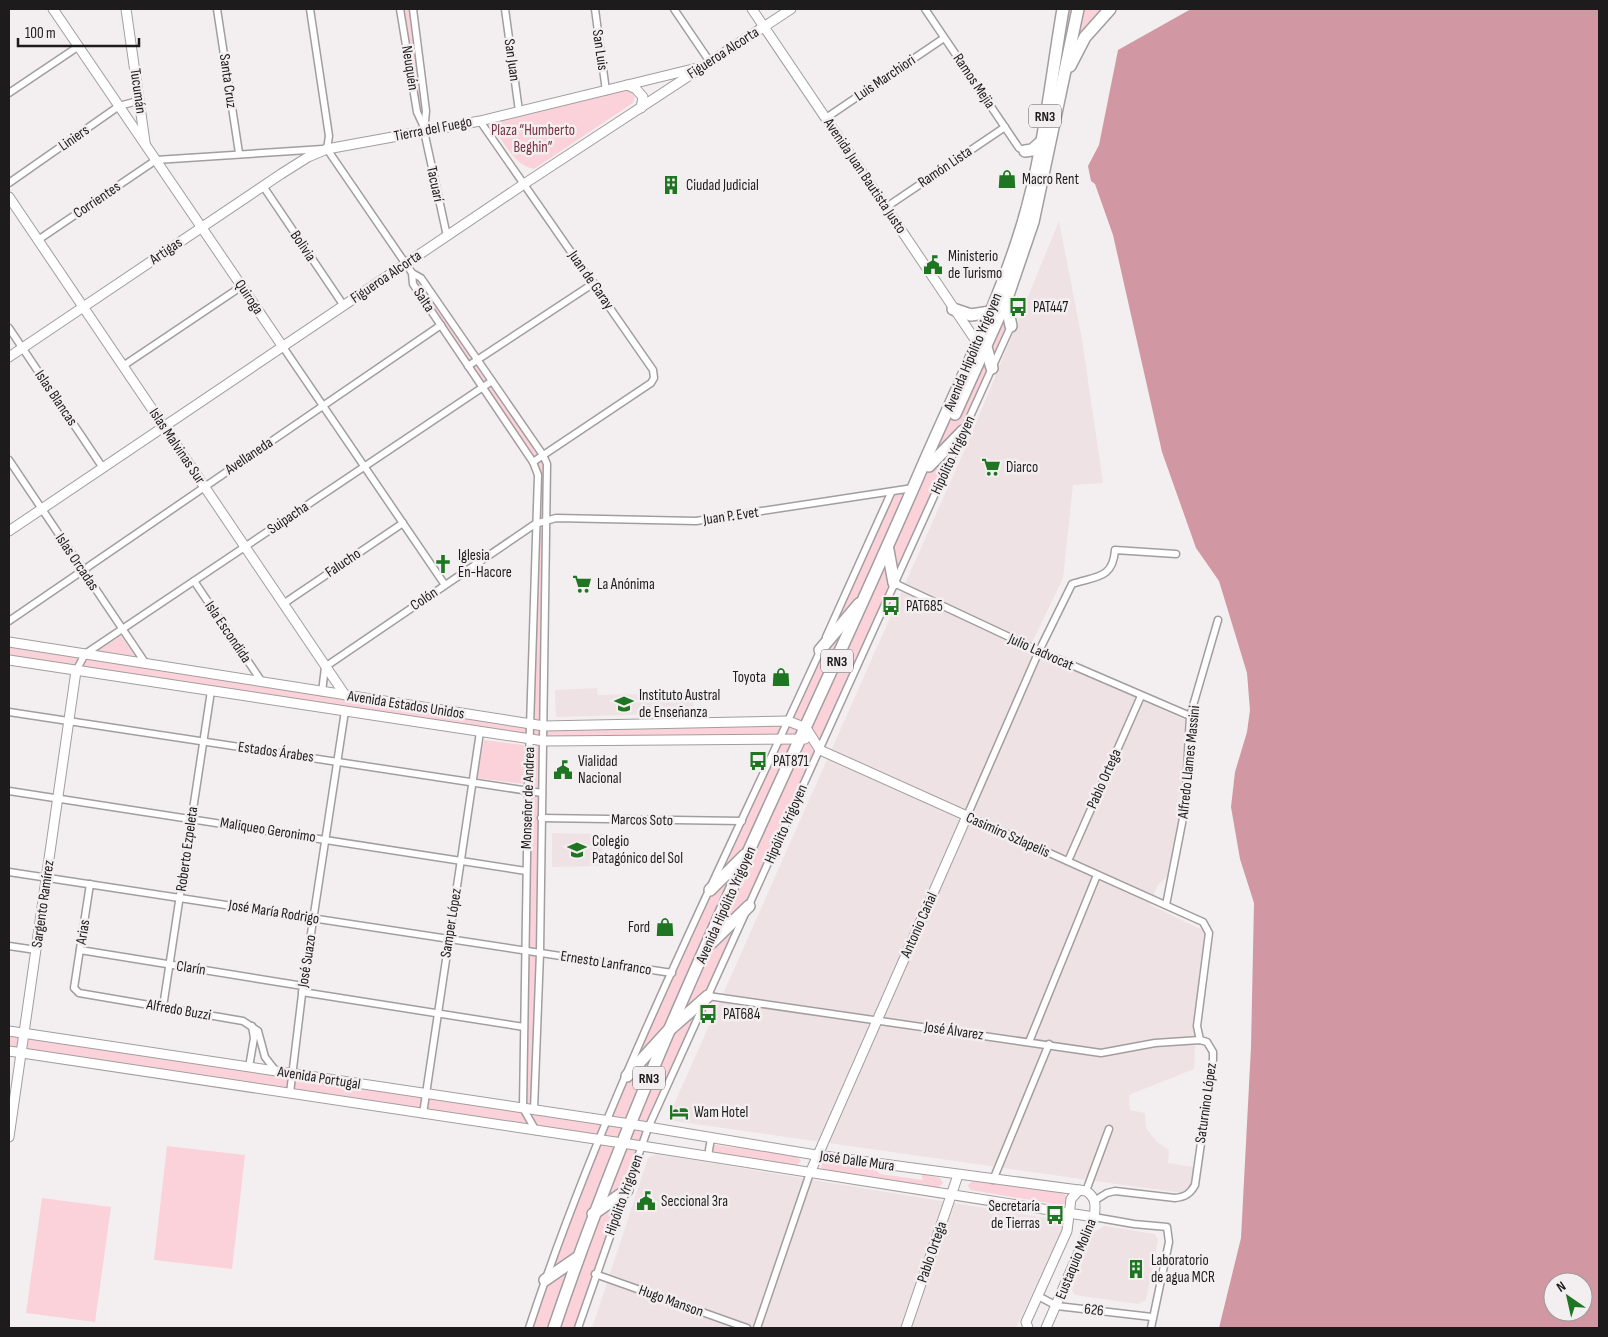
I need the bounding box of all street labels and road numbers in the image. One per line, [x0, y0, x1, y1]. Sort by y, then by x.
street label: Figueroa Alcorta [684, 23, 763, 83]
street label: San Luis [588, 28, 612, 72]
street label: San Juan [500, 38, 524, 82]
street label: Neuquén [397, 44, 423, 92]
street label: Ramos Mejia [949, 50, 999, 112]
street label: Luis Marchiori [851, 51, 919, 105]
street label: Santa Cruz [215, 53, 241, 110]
street label: Tucumán [125, 67, 151, 115]
road number: RN3 [1029, 104, 1061, 128]
street label: Tierra del Fuego [392, 112, 474, 146]
street label: Avenida Juan Bautista Justo [819, 114, 911, 237]
street label: Liniers [55, 121, 93, 155]
street label: Ramón Lista [914, 142, 976, 192]
street label: Tacuarí [422, 164, 448, 204]
street label: Corrientes [70, 177, 124, 223]
street label: Bolivia [286, 227, 320, 265]
street label: Artigas [145, 233, 186, 269]
street label: Figueroa Alcorta [347, 246, 425, 308]
street label: Juan de Garay [563, 246, 618, 313]
street label: Quiroga [230, 276, 268, 318]
street label: Salta [409, 284, 439, 316]
street label: Avenida Hipólito Yrigoyen [939, 290, 1006, 415]
street label: Islas Blancas [30, 366, 82, 430]
street label: Islas Malvinas Sur [145, 404, 210, 488]
street label: Hipólito Yrigoyen [926, 413, 980, 497]
street label: Avellaneda [221, 433, 277, 479]
street label: Suipacha [264, 497, 312, 539]
street label: Juan P. Evet [701, 503, 760, 529]
street label: Islas Orcadas [51, 530, 103, 594]
street label: Falucho [322, 544, 364, 582]
street label: Colón [407, 583, 441, 615]
street label: Isla Escondida [200, 597, 256, 667]
street label: Julio Ladvocat [1004, 629, 1077, 675]
road number: RN3 [821, 649, 853, 672]
street label: Avenida Estados Unidos [345, 686, 466, 724]
street label: Alfredo Llames Massini [1174, 704, 1204, 820]
street label: Estados Árabes [237, 737, 315, 767]
street label: Monseñor de Andrea [517, 746, 539, 849]
street label: Pablo Ortega [1082, 746, 1126, 812]
street label: Hipólito Yrigoyen [760, 781, 812, 867]
street label: Roberto Ezpeleta [172, 805, 202, 893]
street label: Casimiro Szlapelis [963, 808, 1053, 862]
street label: Marcos Soto [611, 810, 673, 830]
street label: Maliqueo Geronimo [219, 813, 317, 847]
street label: Avenida Hipólito Yrigoyen [691, 843, 760, 967]
street label: Sargento Ramírez [27, 858, 59, 949]
street label: Samper López [436, 886, 466, 959]
street label: Antonio Cañal [896, 889, 942, 962]
street label: José María Rodrigo [226, 895, 321, 929]
street label: Arias [72, 918, 94, 947]
street label: José Suazo [293, 933, 321, 990]
street label: Ernesto Lanfranco [559, 946, 653, 980]
street label: Clarín [175, 956, 207, 980]
street label: Alfredo Buzzi [144, 995, 213, 1025]
street label: José Álvarez [922, 1017, 985, 1045]
street label: Saturnino López [1191, 1061, 1221, 1144]
street label: Avenida Portugal [275, 1062, 362, 1094]
road number: RN3 [633, 1066, 665, 1090]
street label: José Dalle Mura [817, 1146, 896, 1176]
street label: Hipólito Yrigoyen [601, 1152, 647, 1238]
street label: Eustaquio Molina [1051, 1216, 1101, 1302]
street label: Pablo Ortega [913, 1219, 951, 1285]
street label: Hugo Manson [636, 1281, 706, 1321]
street label: 626 [1083, 1299, 1105, 1321]

